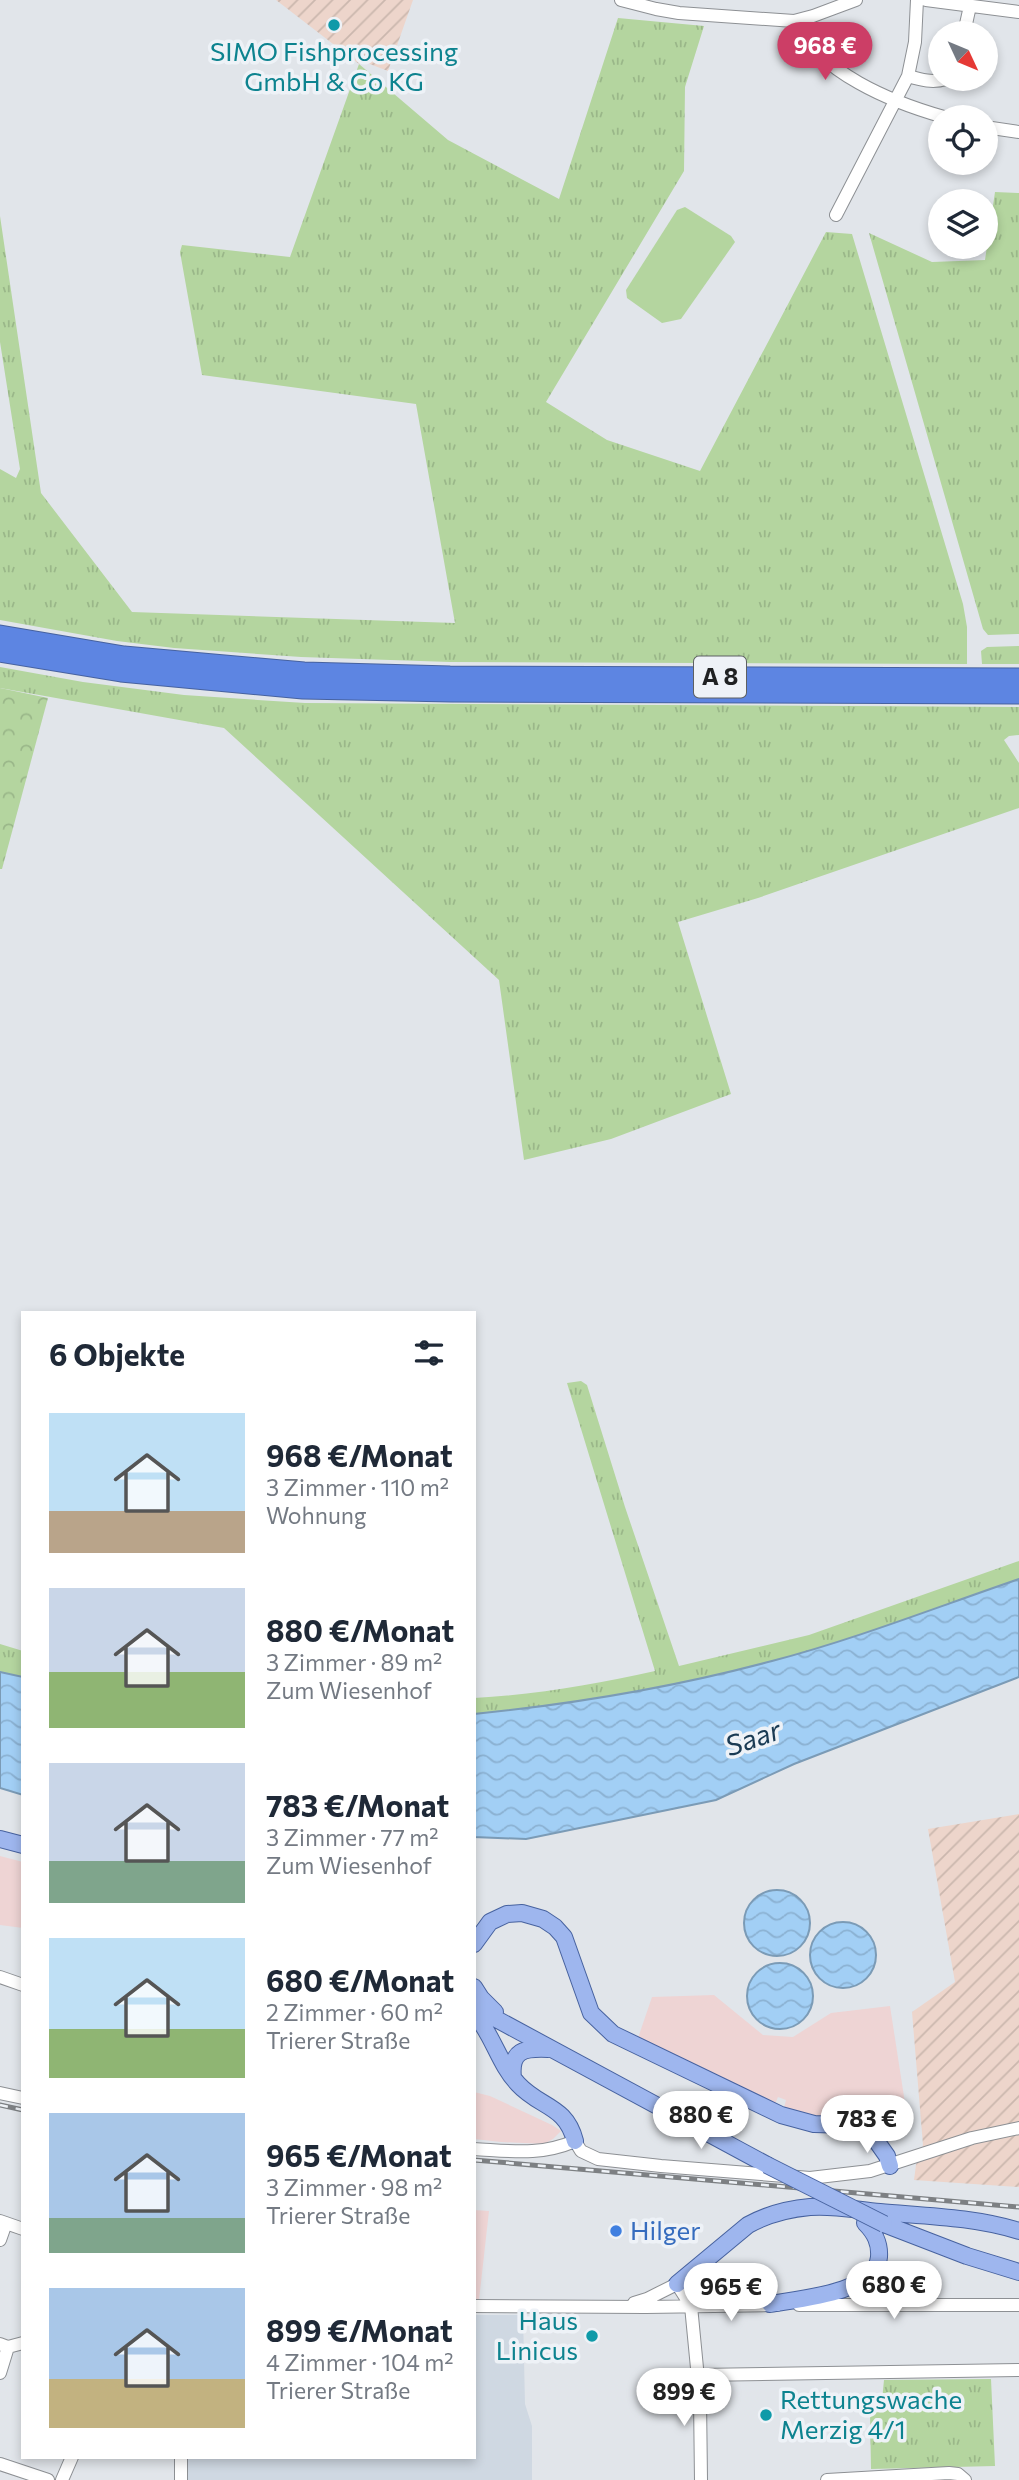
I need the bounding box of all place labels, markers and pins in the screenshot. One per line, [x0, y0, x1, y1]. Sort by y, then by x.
marker: SIMO Fishprocessing GmbH & Co KG [326, 17, 342, 33]
pin: 968 € [776, 22, 874, 82]
place label: SIMO Fishprocessing GmbH & Co KG [210, 35, 458, 96]
pin: 880 € [652, 2092, 750, 2151]
pin: 783 € [818, 2096, 916, 2155]
place label: Hilger [630, 2214, 701, 2245]
marker: Hilger [608, 2223, 624, 2239]
pin: 680 € [845, 2262, 943, 2321]
pin: 965 € [682, 2264, 780, 2323]
place label: Haus Linicus [496, 2304, 578, 2365]
marker: Haus Linicus [584, 2328, 600, 2344]
pin: 899 € [635, 2368, 733, 2428]
place label: Rettungswache Merzig 4/1 [780, 2383, 962, 2444]
marker: Rettungswache Merzig 4/1 [758, 2407, 774, 2423]

